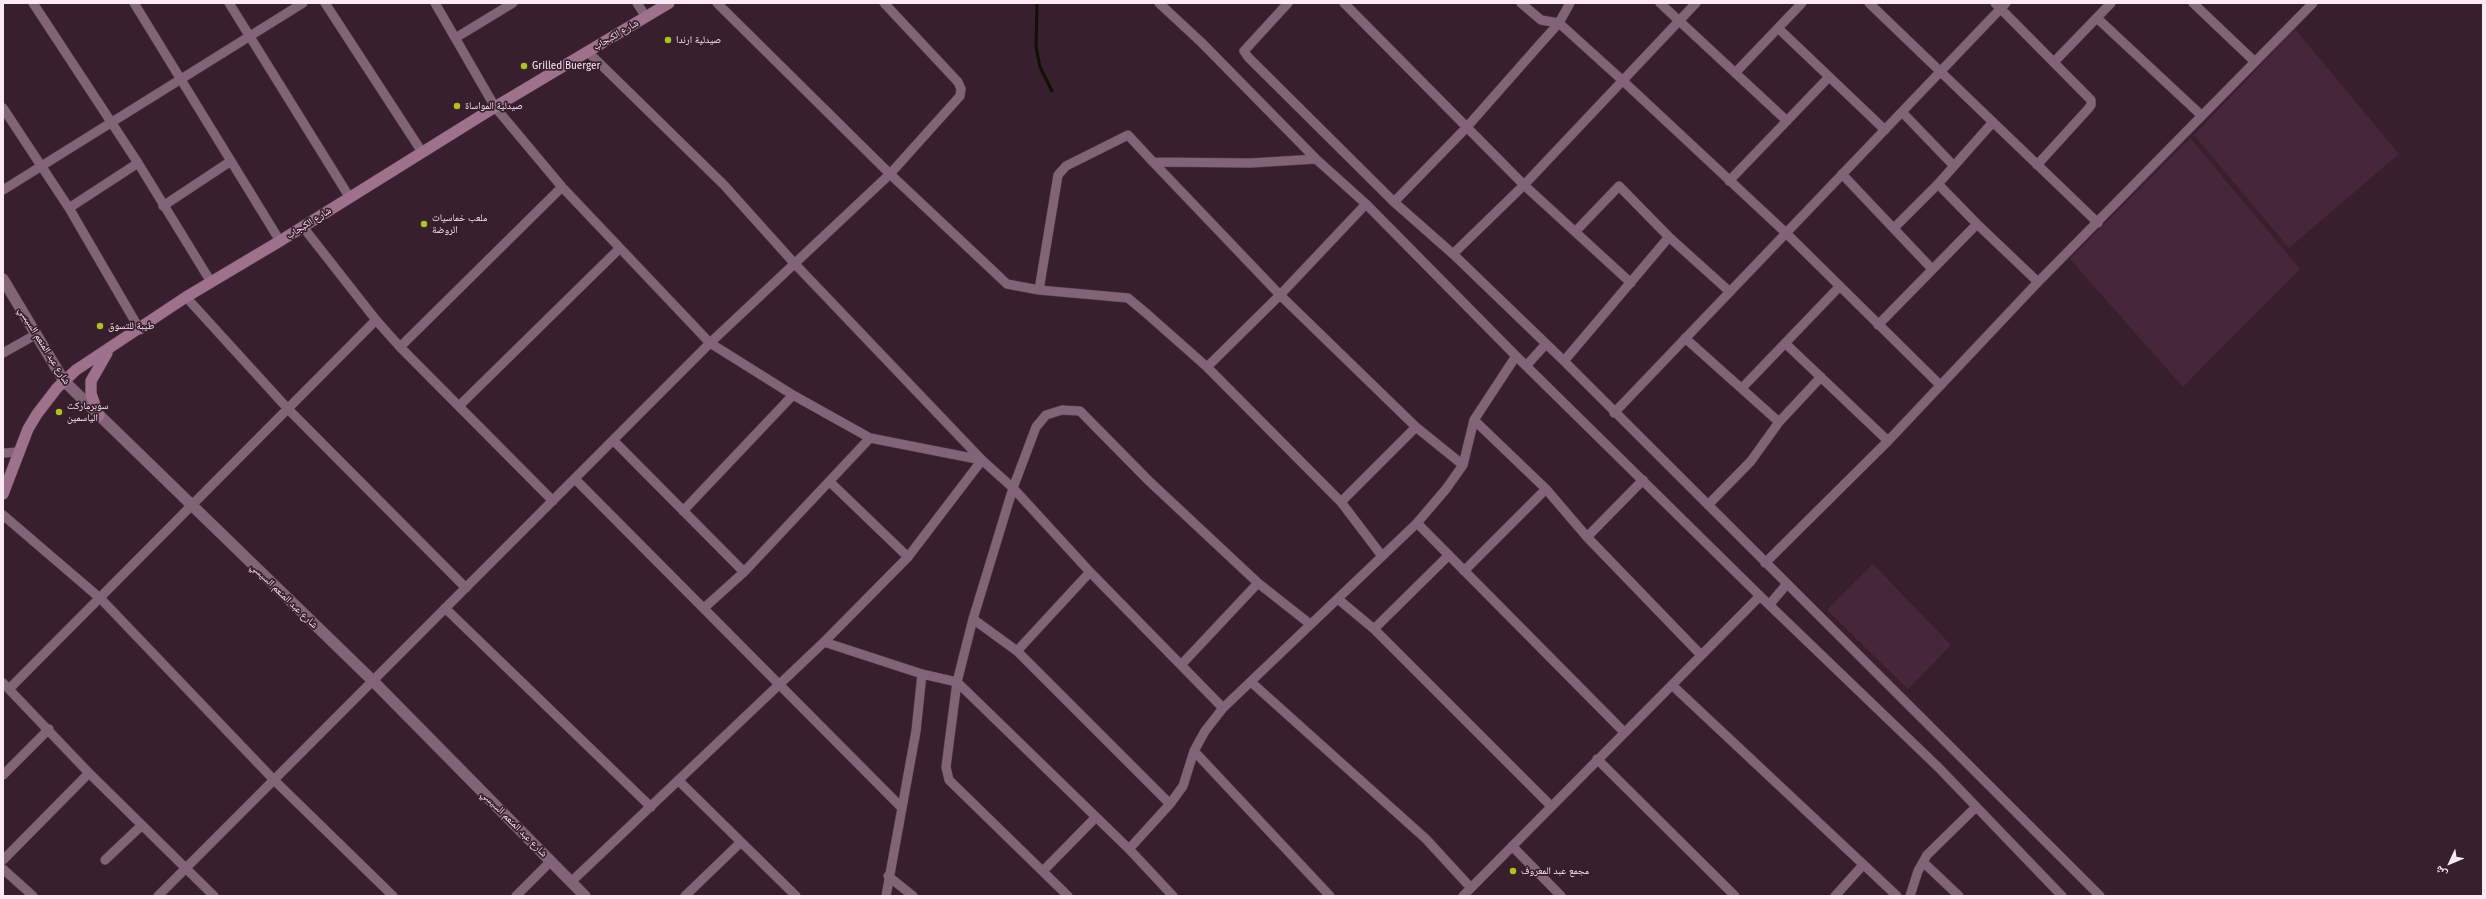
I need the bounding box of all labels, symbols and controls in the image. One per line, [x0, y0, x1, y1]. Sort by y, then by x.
street label: شارع الكبجاب [591, 17, 641, 53]
place label: صيدلية ارندا [676, 34, 721, 46]
marker: صيدلية ارندا [663, 35, 673, 45]
place label: Grilled Buerger [532, 60, 600, 72]
marker: Grilled Buerger [519, 61, 529, 71]
place label: صيدلية المواساة [465, 100, 523, 112]
marker: صيدلية المواساة [452, 101, 462, 111]
street label: شارع الكبجاب [284, 205, 334, 241]
place label: ملعب خماسيات الروضة [432, 212, 487, 236]
marker: ملعب خماسيات الروضة [419, 219, 429, 229]
street label: شارع عبد المنعم السيسي [15, 305, 73, 387]
place label: طيبة للتسوق [108, 320, 154, 332]
marker: طيبة للتسوق [95, 321, 105, 331]
place label: سوبرماركت الياسمين [67, 400, 108, 424]
marker: سوبرماركت الياسمين [54, 407, 64, 417]
street label: شارع عبد المنعم السيسي [248, 561, 320, 631]
street label: شارع عبد المنعم السيسي [478, 788, 550, 860]
north arrow [2430, 843, 2470, 883]
text: ش [2432, 863, 2450, 880]
place label: مجمع عبد المعروف [1521, 865, 1589, 877]
marker: مجمع عبد المعروف [1508, 866, 1518, 876]

